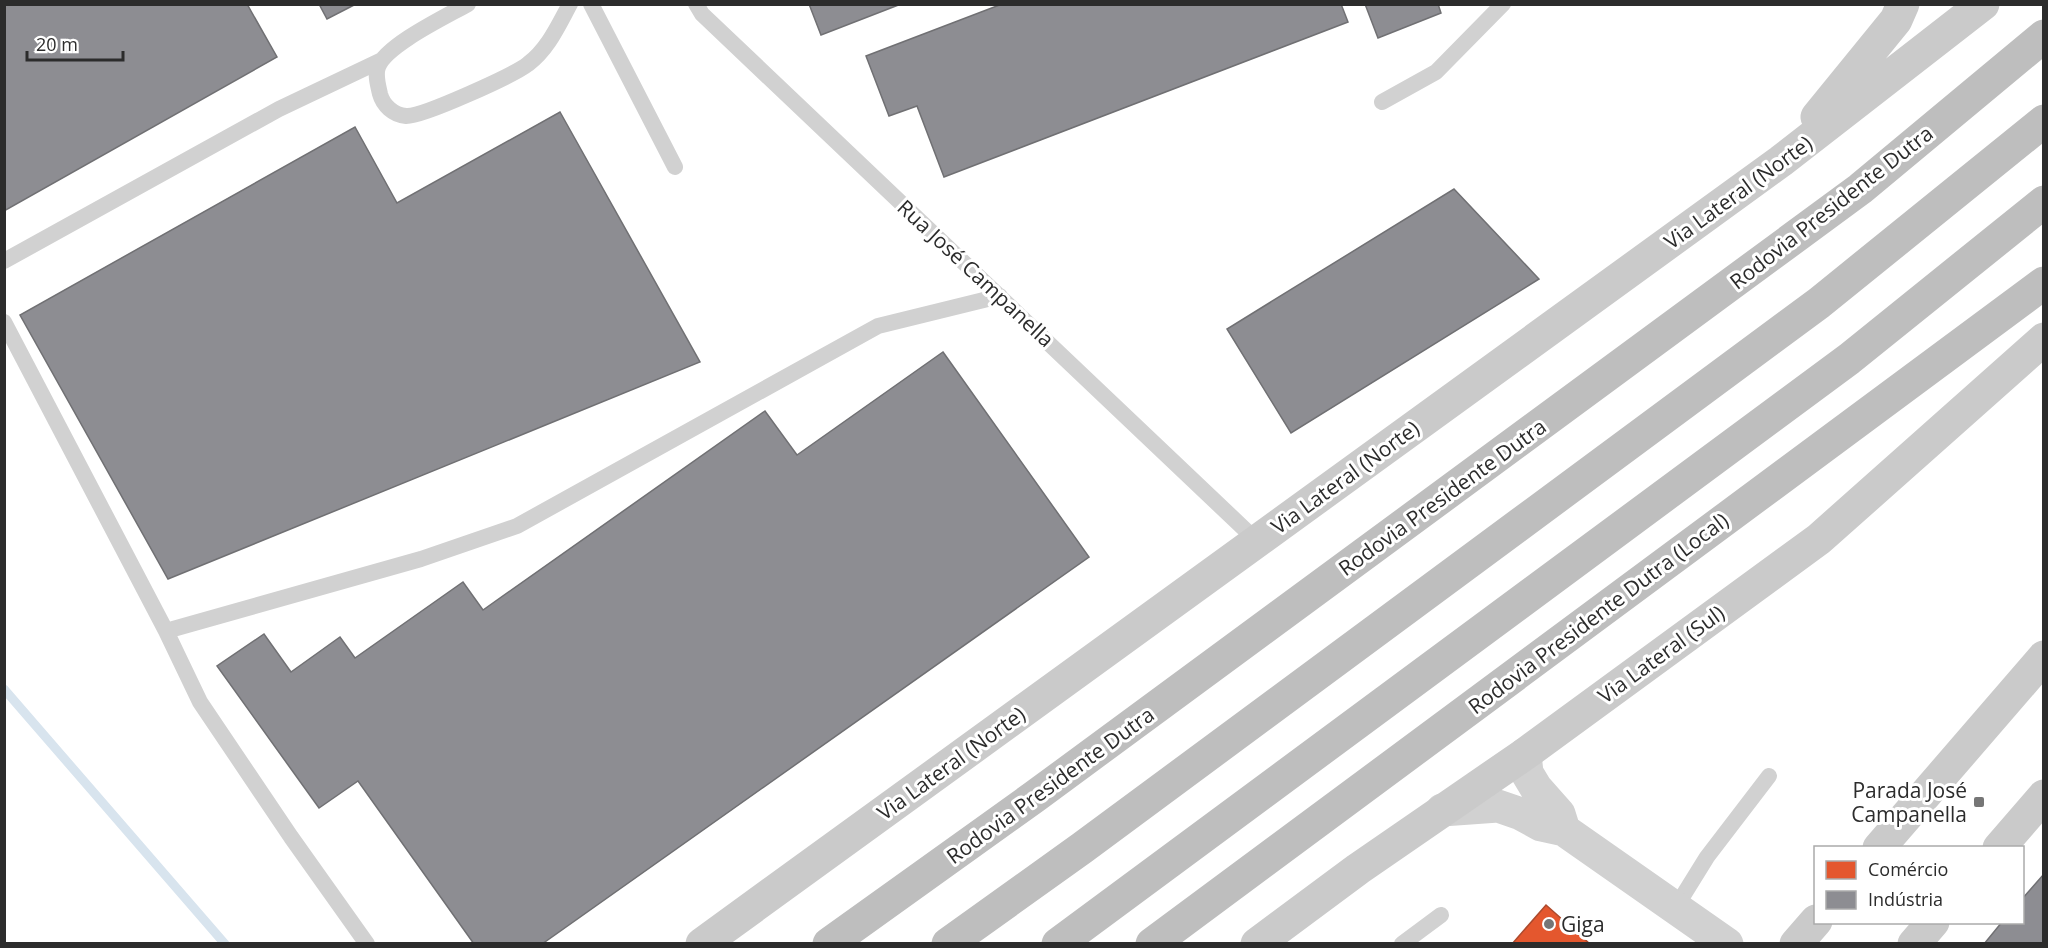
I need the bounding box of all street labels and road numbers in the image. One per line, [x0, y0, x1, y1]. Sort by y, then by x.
street label: Rodovia Presidente Dutra [1724, 119, 1938, 295]
street label: Via Lateral (Norte) [1658, 129, 1818, 255]
street label: Rua José Campanella [892, 193, 1060, 353]
street label: Rodovia Presidente Dutra [1332, 412, 1552, 582]
street label: Via Lateral (Norte) [1265, 414, 1425, 540]
street label: Rodovia Presidente Dutra (Local) [1462, 506, 1734, 720]
street label: Via Lateral (Sul) [1592, 599, 1730, 709]
street label: Via Lateral (Norte) [871, 700, 1031, 826]
street label: Rodovia Presidente Dutra [940, 700, 1160, 870]

